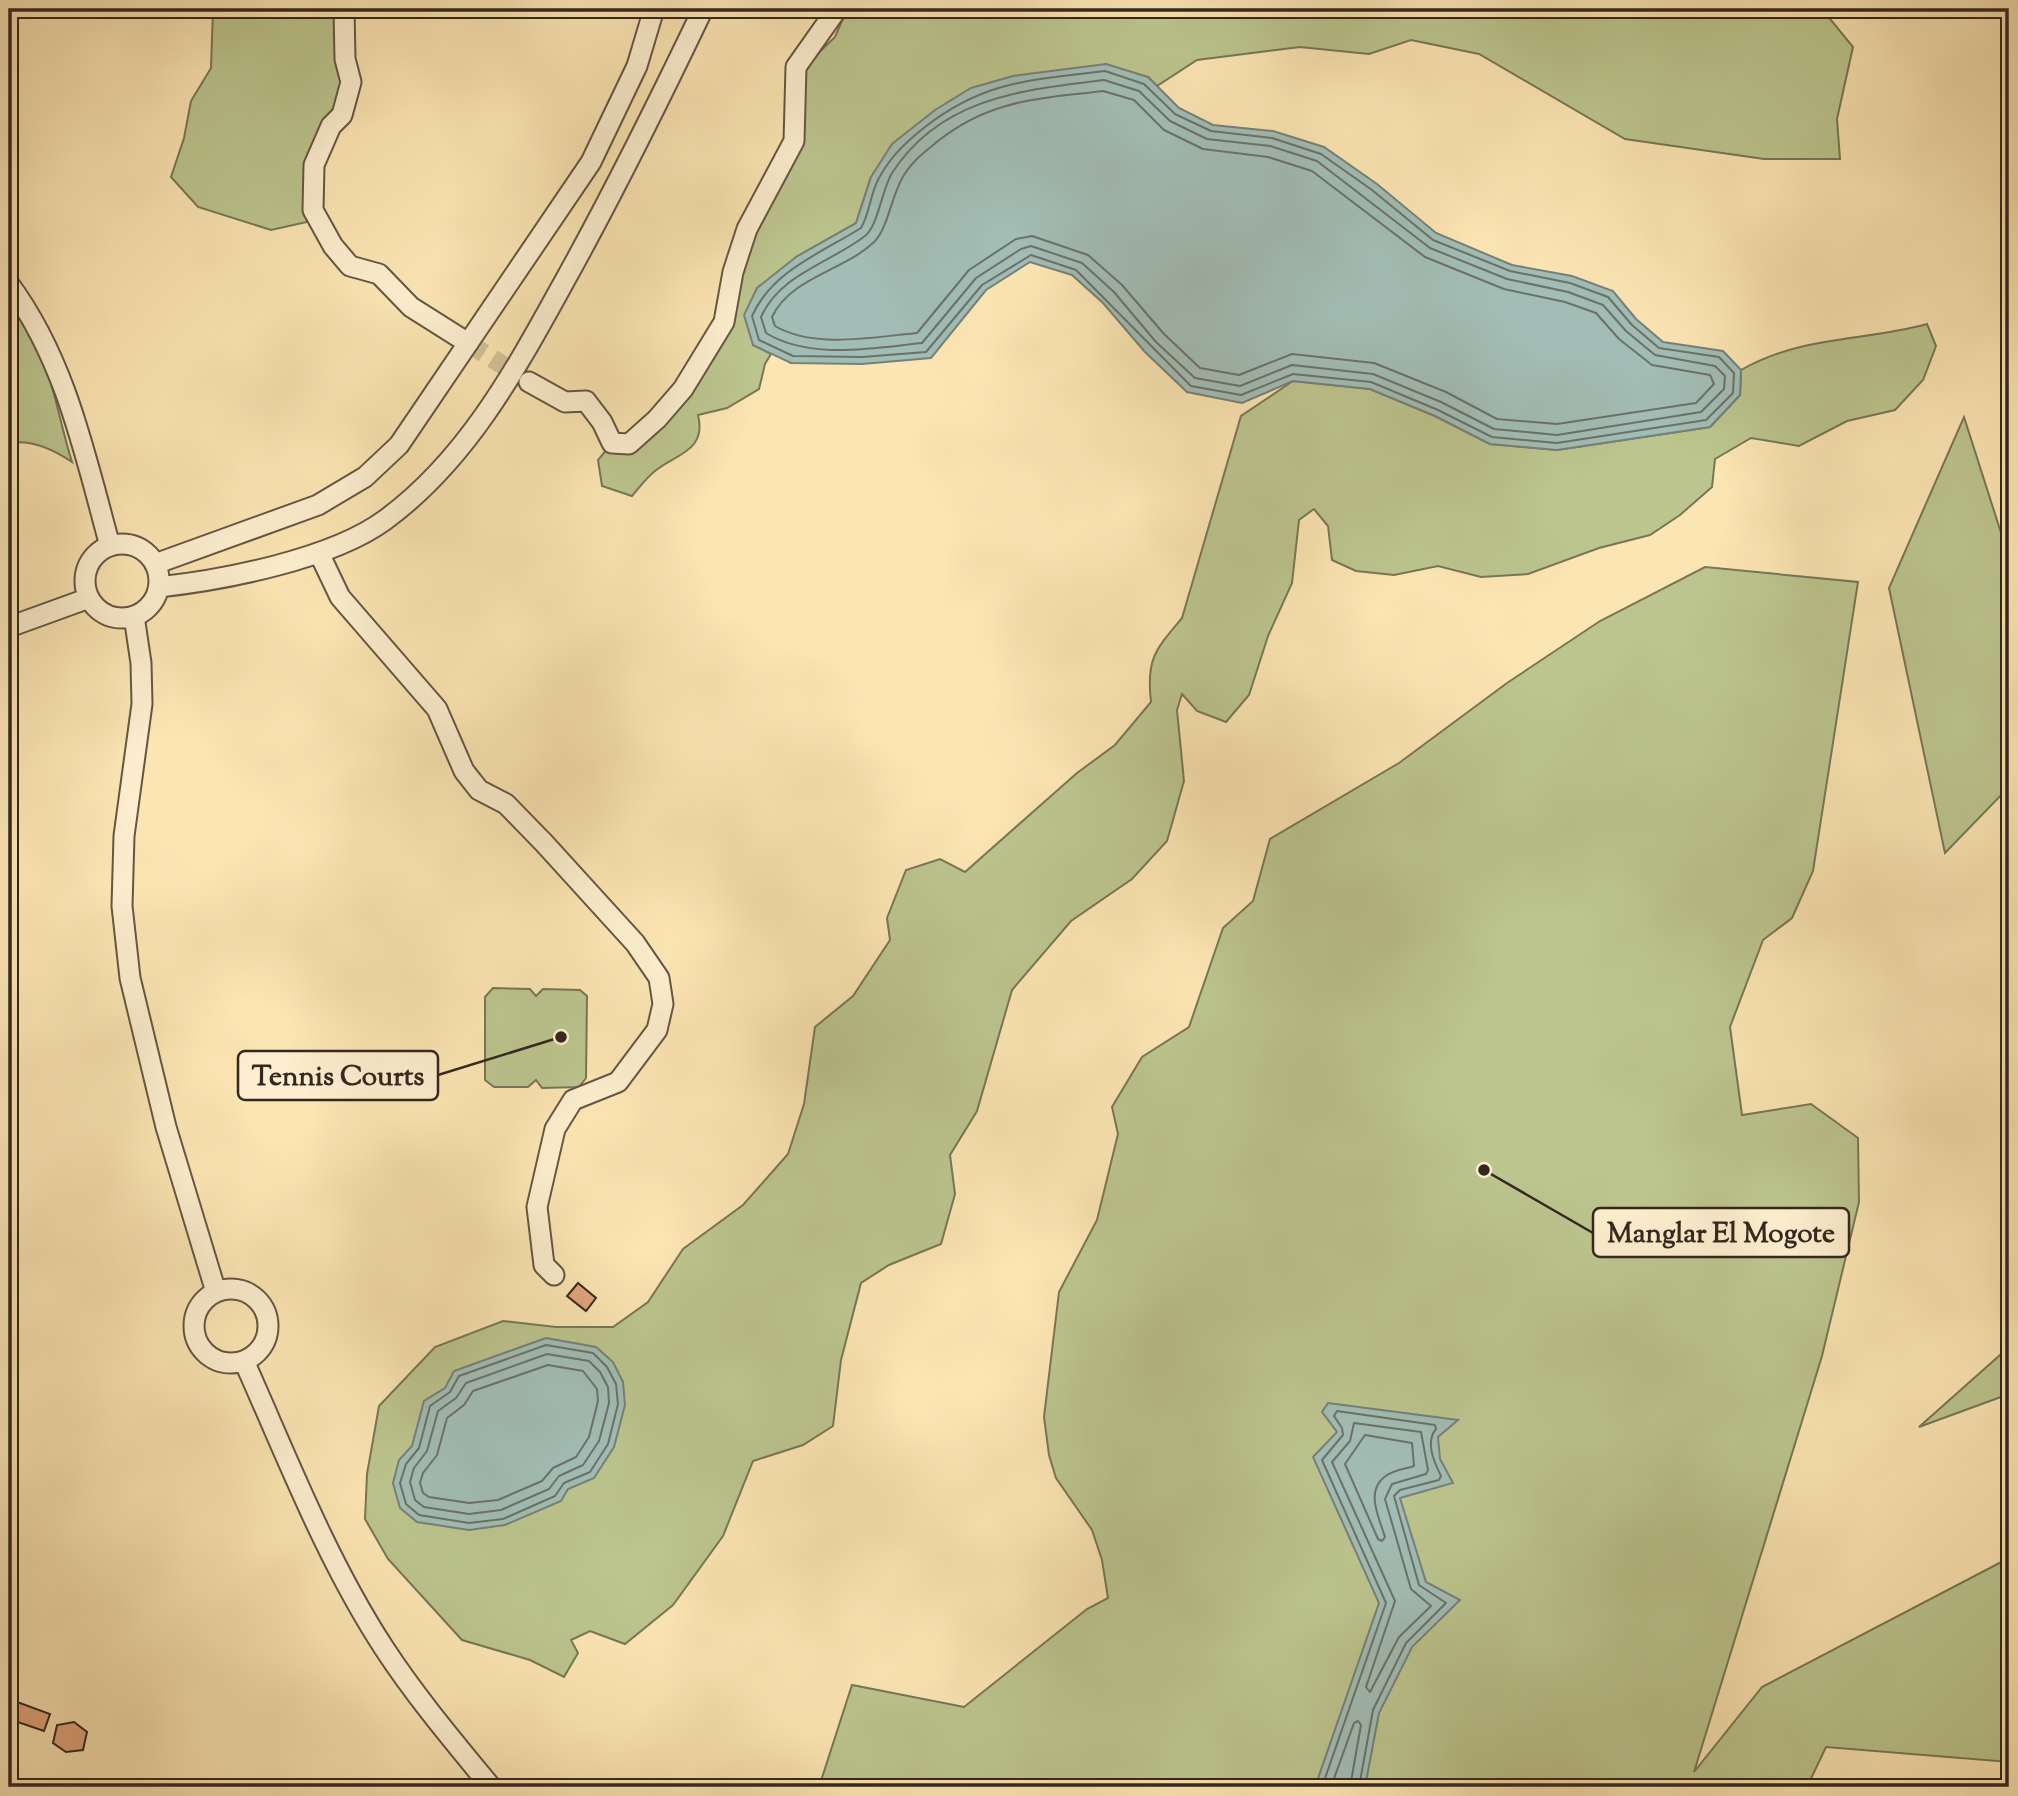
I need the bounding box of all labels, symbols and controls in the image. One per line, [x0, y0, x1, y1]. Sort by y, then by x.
callout: Tennis Courts [238, 1051, 438, 1100]
text: Tennis Courts [252, 1058, 424, 1098]
callout: Manglar El Mogote [1593, 1208, 1849, 1257]
text: Manglar El Mogote [1607, 1215, 1835, 1255]

